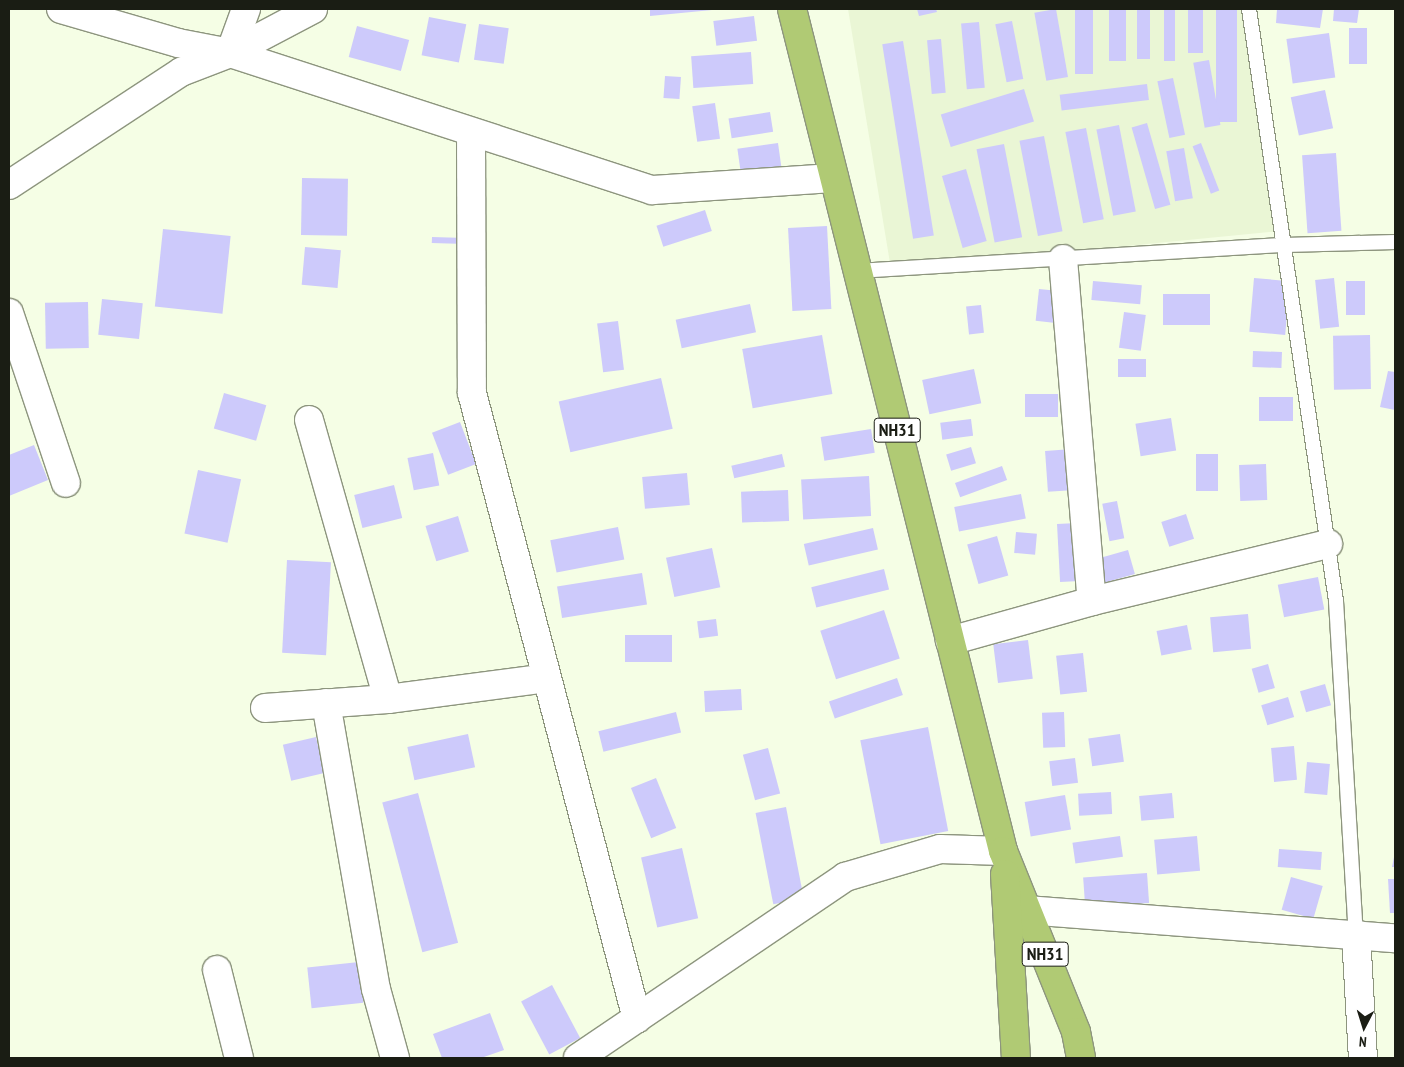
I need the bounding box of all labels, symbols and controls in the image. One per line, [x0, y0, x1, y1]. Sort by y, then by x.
road number: NH31 [873, 414, 921, 446]
road number: NH31 [1021, 939, 1069, 970]
north arrow [1339, 1002, 1389, 1052]
text: N [1358, 1033, 1367, 1051]

